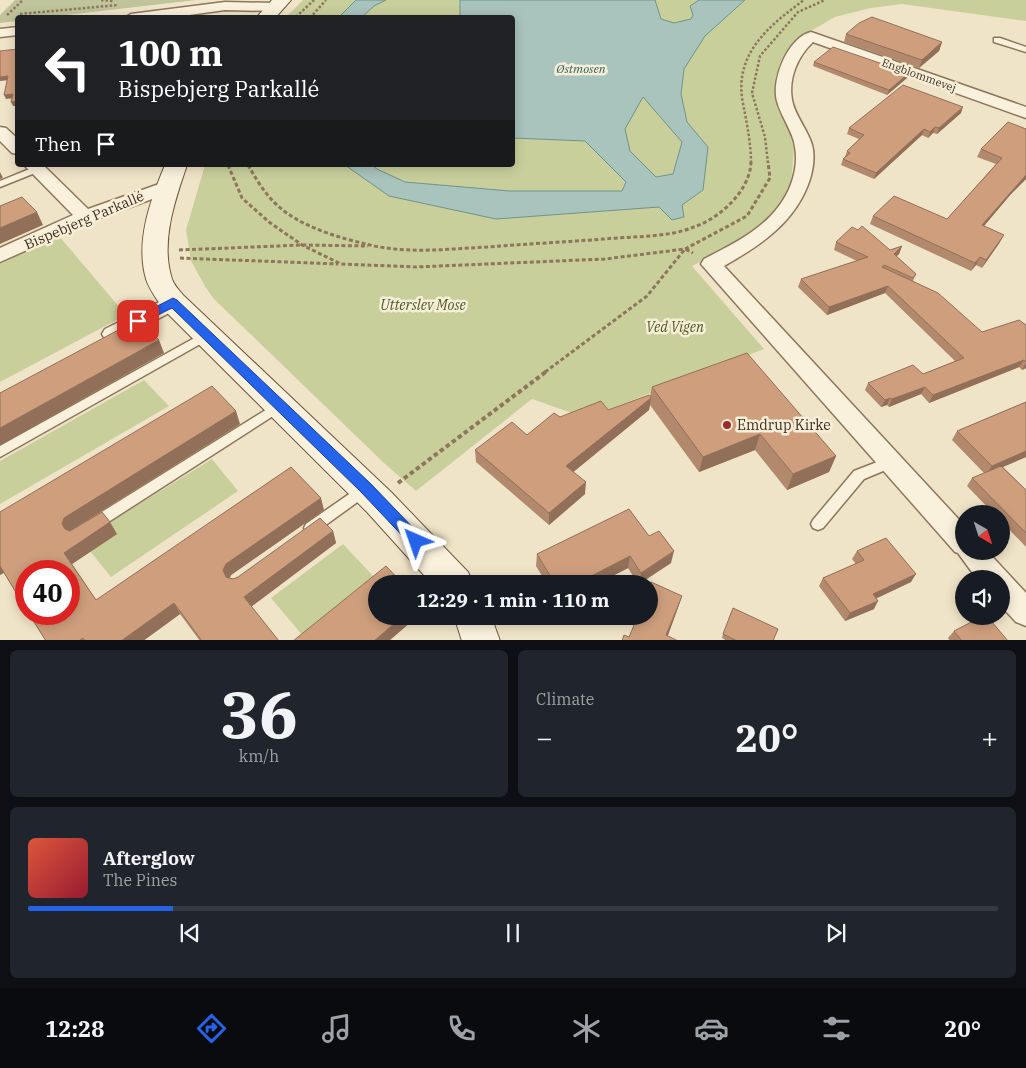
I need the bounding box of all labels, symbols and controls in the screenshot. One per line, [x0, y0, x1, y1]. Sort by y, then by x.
text: 100 m [118, 30, 223, 76]
icon: left [35, 35, 100, 100]
street label: Engblommevej [880, 55, 958, 95]
water label: Østmosen [556, 61, 606, 76]
text: Bispebjerg Parkallé [118, 74, 319, 103]
icon: arrive [92, 130, 120, 158]
text: Then [35, 132, 82, 156]
street label: Bispebjerg Parkallé [21, 187, 147, 253]
park label: Utterslev Mose [380, 296, 467, 314]
pin [117, 300, 159, 342]
icon: arrive [124, 307, 152, 335]
park label: Ved Vigen [646, 318, 704, 336]
place label: Emdrup Kirke [737, 416, 831, 434]
marker: Emdrup Kirke [721, 419, 733, 431]
north arrow [955, 505, 1010, 560]
map controls [955, 505, 1010, 625]
position arrow [389, 514, 441, 566]
speed limit sign: 40 [15, 560, 80, 625]
button: sound [955, 570, 1010, 625]
text: 12:29 · 1 min · 110 m [417, 588, 609, 612]
text: 36 [220, 671, 298, 756]
text: Climate [536, 689, 594, 709]
text: 20° [735, 713, 799, 762]
text: − [536, 719, 553, 756]
text: + [981, 719, 998, 756]
text: km/h [239, 746, 279, 766]
text: Afterglow [103, 846, 195, 870]
text: The Pines [103, 870, 177, 890]
icon: previous [176, 919, 204, 947]
icon: pause [499, 919, 527, 947]
icon: next [822, 919, 850, 947]
icon: directions [194, 1011, 229, 1046]
icon: music [319, 1011, 354, 1046]
icon: phone [444, 1011, 479, 1046]
icon: climate [569, 1011, 604, 1046]
icon: car [694, 1011, 729, 1046]
icon: filters [819, 1011, 854, 1046]
text: 12:28 [45, 1014, 104, 1043]
text: 20° [944, 1014, 981, 1043]

